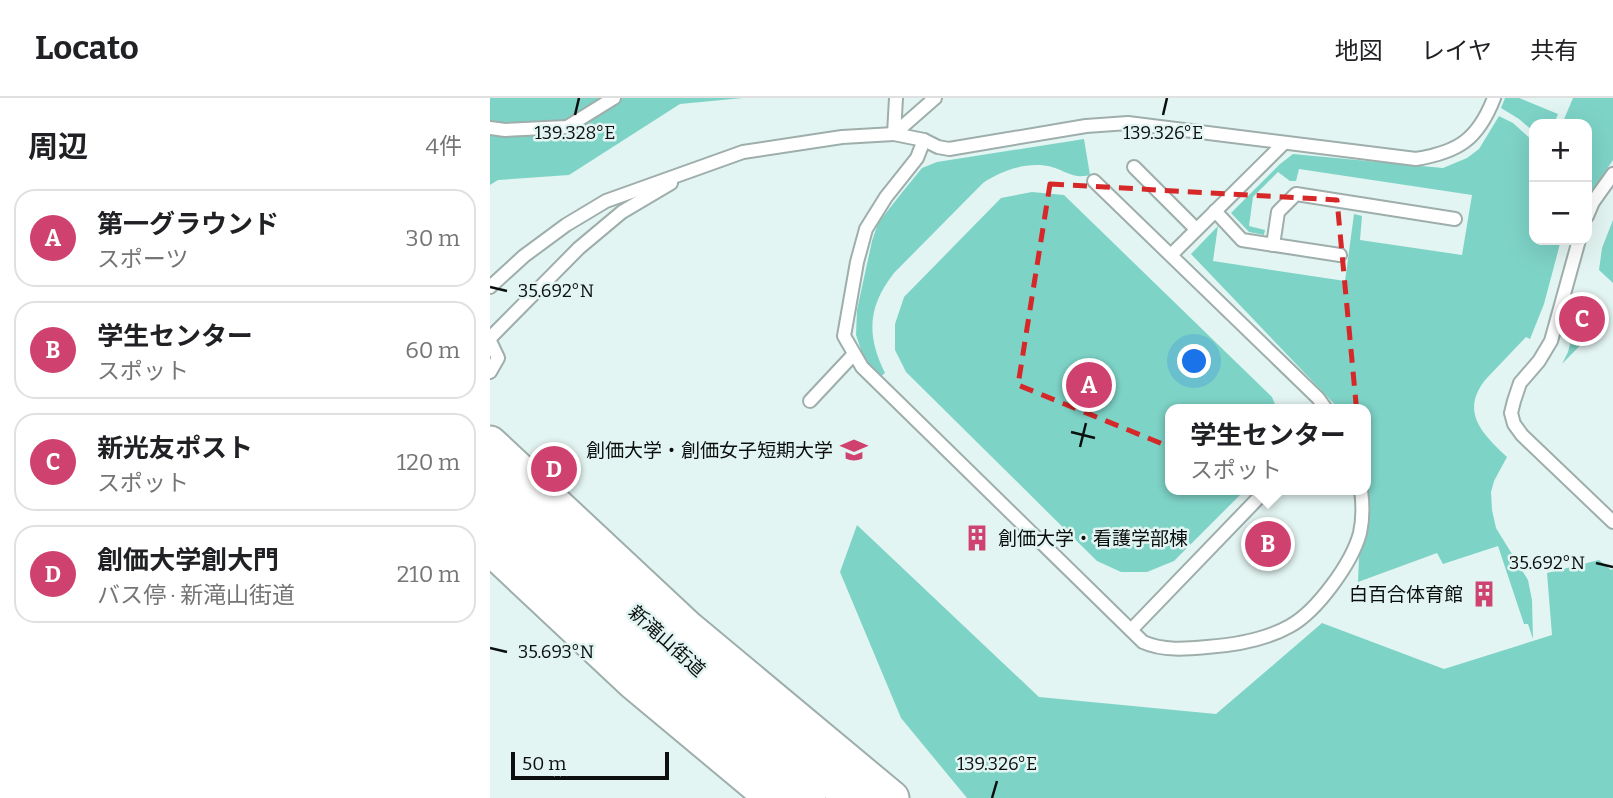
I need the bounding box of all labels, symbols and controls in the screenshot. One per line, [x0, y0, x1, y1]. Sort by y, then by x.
text: Locato [35, 28, 139, 68]
text: 地図 [1335, 37, 1383, 65]
text: レイヤ [1421, 37, 1492, 65]
text: 共有 [1530, 37, 1578, 65]
map controls [1529, 119, 1592, 245]
button: + [1529, 119, 1592, 182]
text: 139.328°E [534, 122, 616, 144]
text: 139.326°E [1123, 122, 1203, 144]
text: 周辺 [28, 129, 88, 165]
text: 4件 [426, 132, 462, 160]
button: − [1529, 182, 1592, 245]
text: 第一グラウンド [97, 209, 279, 240]
text: A [45, 224, 61, 252]
text: 30 m [406, 224, 460, 252]
text: スポーツ [97, 245, 189, 273]
text: 35.692°N [518, 280, 594, 302]
pin: C [1559, 293, 1605, 345]
text: 学生センター [97, 321, 253, 352]
text: B [46, 336, 60, 364]
text: 60 m [405, 336, 460, 364]
your location [1177, 344, 1211, 378]
text: スポット [97, 357, 189, 385]
pin: A [1066, 359, 1112, 411]
popup [1165, 404, 1371, 495]
text: 学生センター [1190, 420, 1346, 451]
text: 新光友ポスト [97, 433, 253, 464]
school or university icon: 創価大学・創価女子短期大学 [839, 435, 869, 465]
place label: 創価大学・創価女子短期大学 [586, 439, 833, 462]
pin: D [531, 443, 577, 495]
text: C [46, 448, 60, 476]
text: 120 m [397, 448, 460, 476]
text: スポット [1190, 456, 1282, 484]
text: スポット [97, 469, 189, 497]
pin: B [1245, 518, 1291, 570]
building icon: 創価大学・看護学部棟 [962, 523, 992, 553]
place label: 創価大学・看護学部棟 [998, 527, 1188, 550]
text: 創価大学創大門 [97, 545, 279, 576]
text: 35.692°N [1509, 552, 1585, 574]
text: D [45, 560, 61, 588]
text: 210 m [397, 560, 460, 588]
building icon: 白百合体育館 [1469, 579, 1499, 609]
text: バス停 · 新滝山街道 [97, 581, 295, 609]
place label: 白百合体育館 [1349, 583, 1463, 606]
street label: 新滝山街道 [624, 601, 710, 681]
text: 35.693°N [518, 641, 594, 663]
scale bar [511, 749, 668, 781]
text: 50 m [522, 752, 566, 775]
text: 139.326°E [957, 753, 1037, 775]

